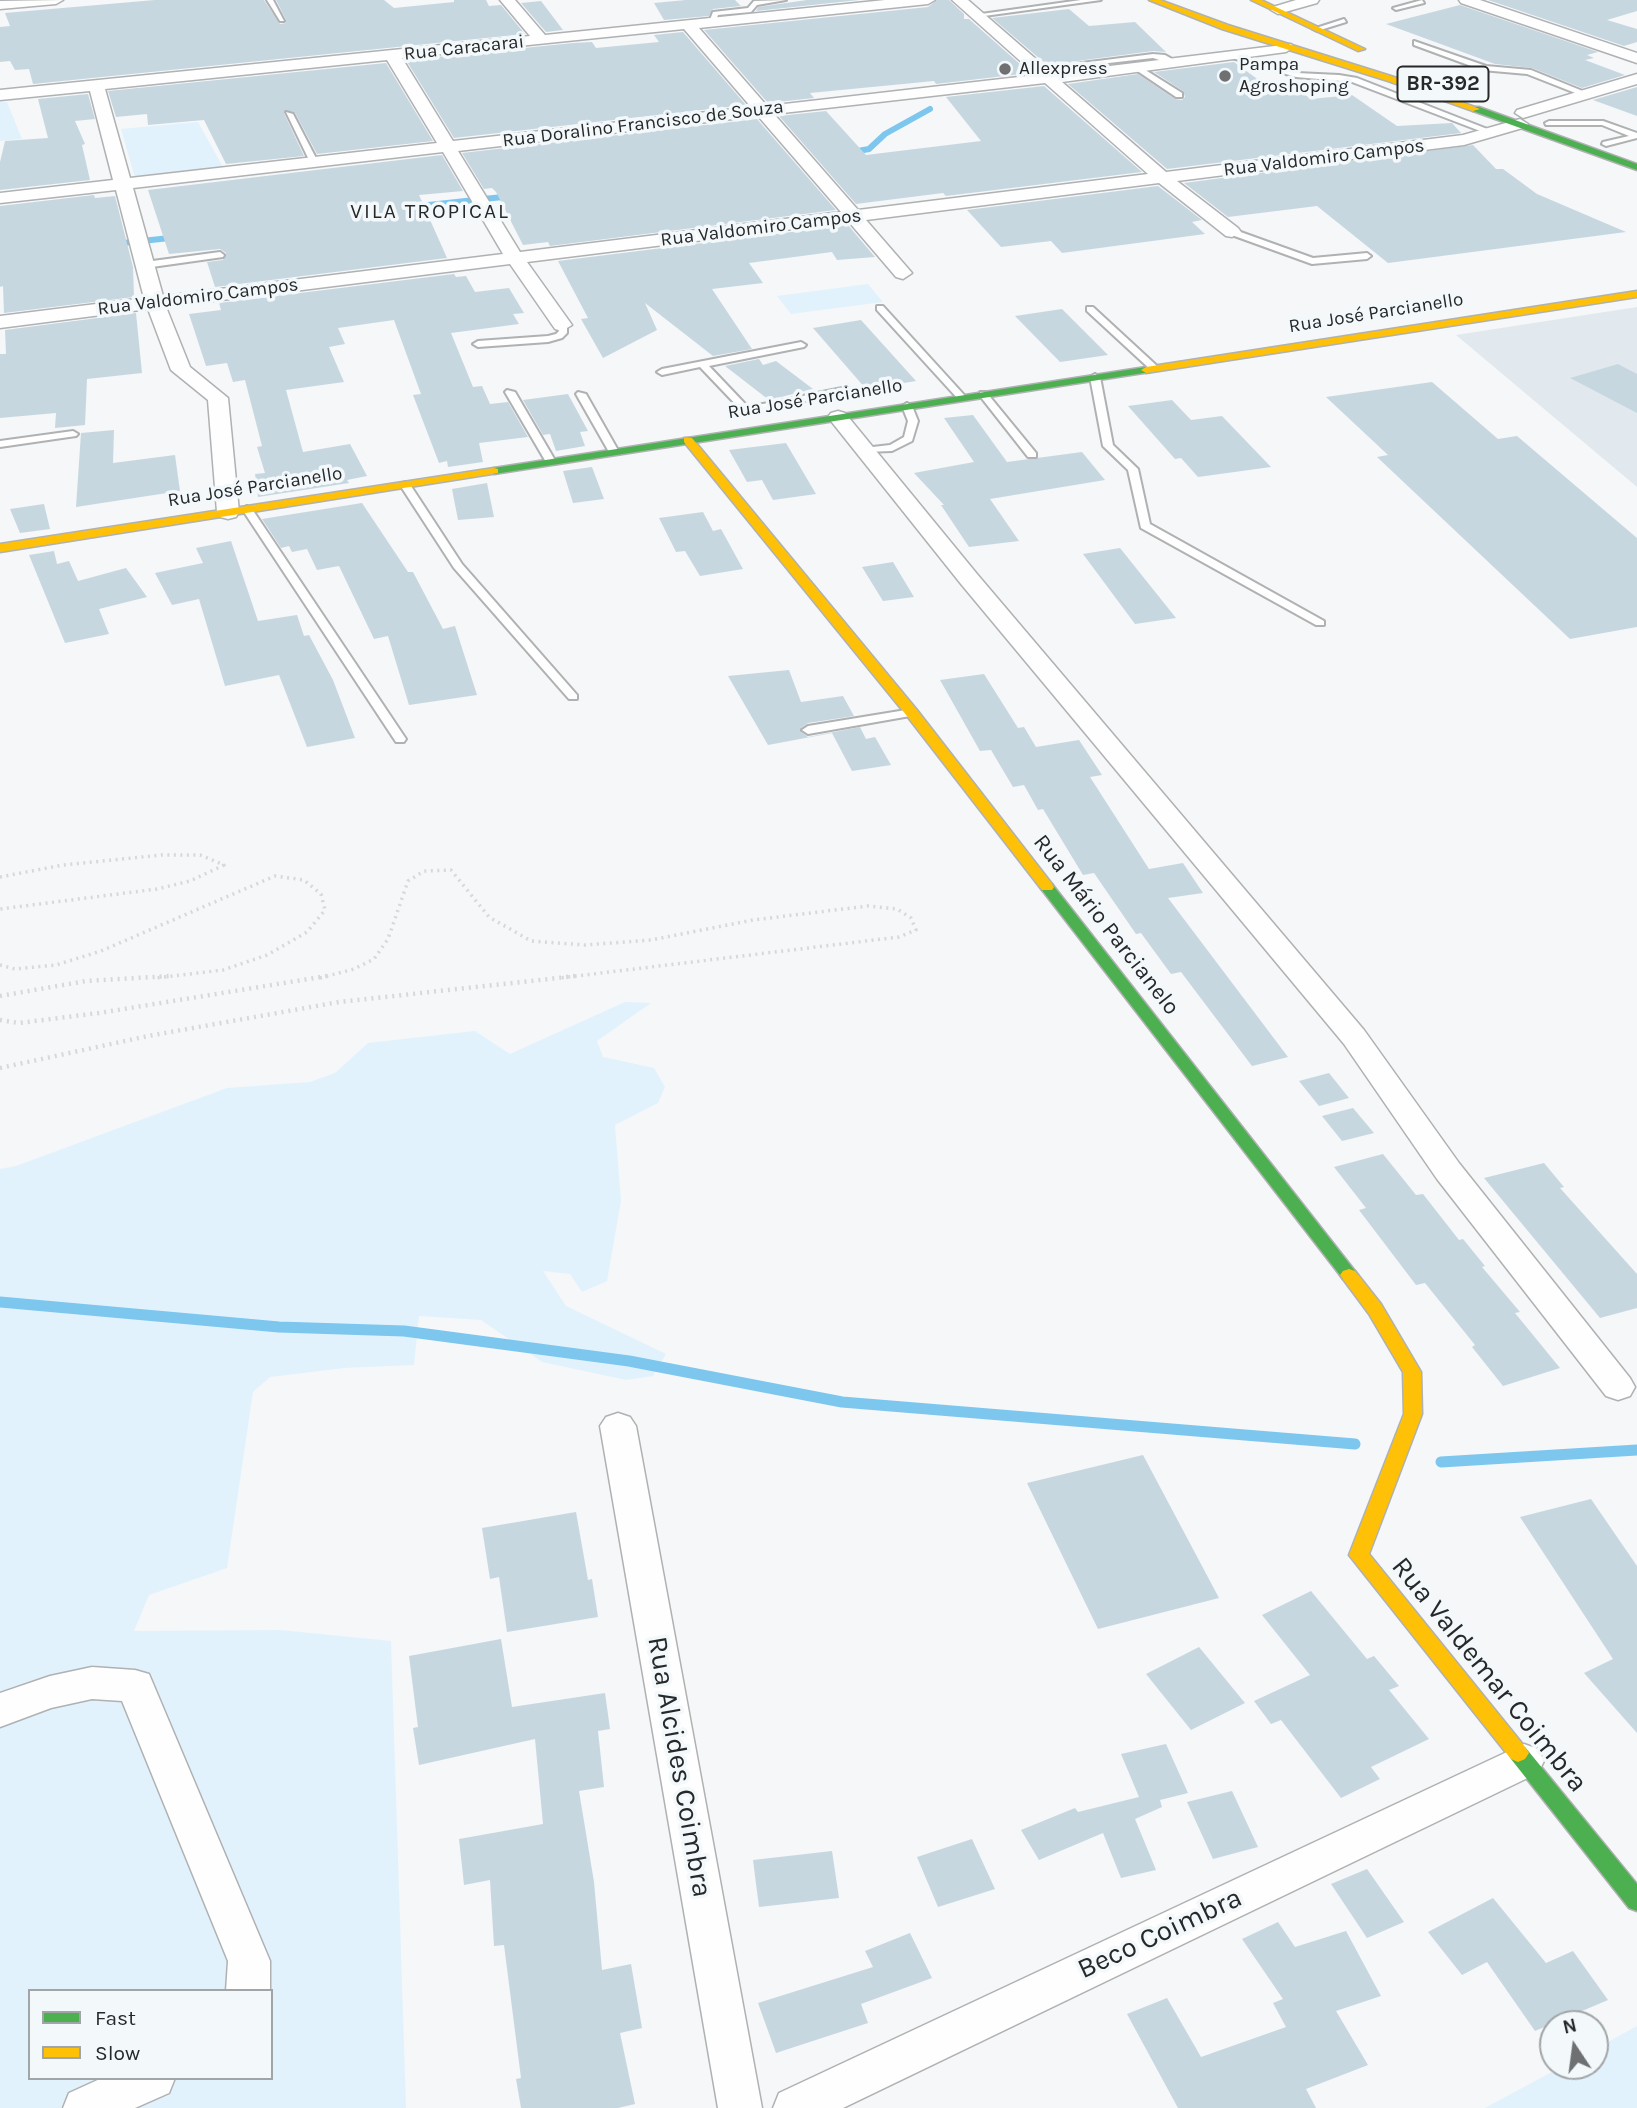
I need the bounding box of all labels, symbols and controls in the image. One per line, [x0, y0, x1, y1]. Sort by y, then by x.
street label: Rua Caracarai [403, 30, 525, 66]
place label: Pampa Agroshoping [1239, 54, 1349, 98]
place label: Allexpress [1019, 58, 1108, 80]
marker: Allexpress [997, 61, 1013, 77]
road number: BR-392 [1398, 66, 1488, 102]
marker: Pampa Agroshoping [1217, 68, 1233, 84]
street label: Rua Doralino Francisco de Souza [501, 95, 785, 153]
street label: Rua Valdomiro Campos [1222, 134, 1426, 182]
district label: VILA TROPICAL [352, 199, 508, 225]
street label: Rua Valdomiro Campos [659, 204, 863, 252]
street label: Rua Valdomiro Campos [96, 273, 300, 321]
street label: Rua José Parcianello [1287, 288, 1465, 338]
street label: Rua José Parcianello [726, 374, 904, 424]
street label: Rua José Parcianello [166, 462, 344, 512]
street label: Rua Mário Parcianelo [1027, 829, 1185, 1021]
street label: Rua Valdemar Coimbra [1384, 1551, 1594, 1799]
street label: Rua Alcides Coimbra [640, 1634, 718, 1900]
street label: Beco Coimbra [1073, 1881, 1247, 1987]
legend [28, 1989, 273, 2080]
text: Fast [95, 2006, 136, 2030]
north arrow [1539, 2010, 1609, 2080]
text: N [1561, 2014, 1579, 2039]
text: Slow [95, 2041, 140, 2065]

